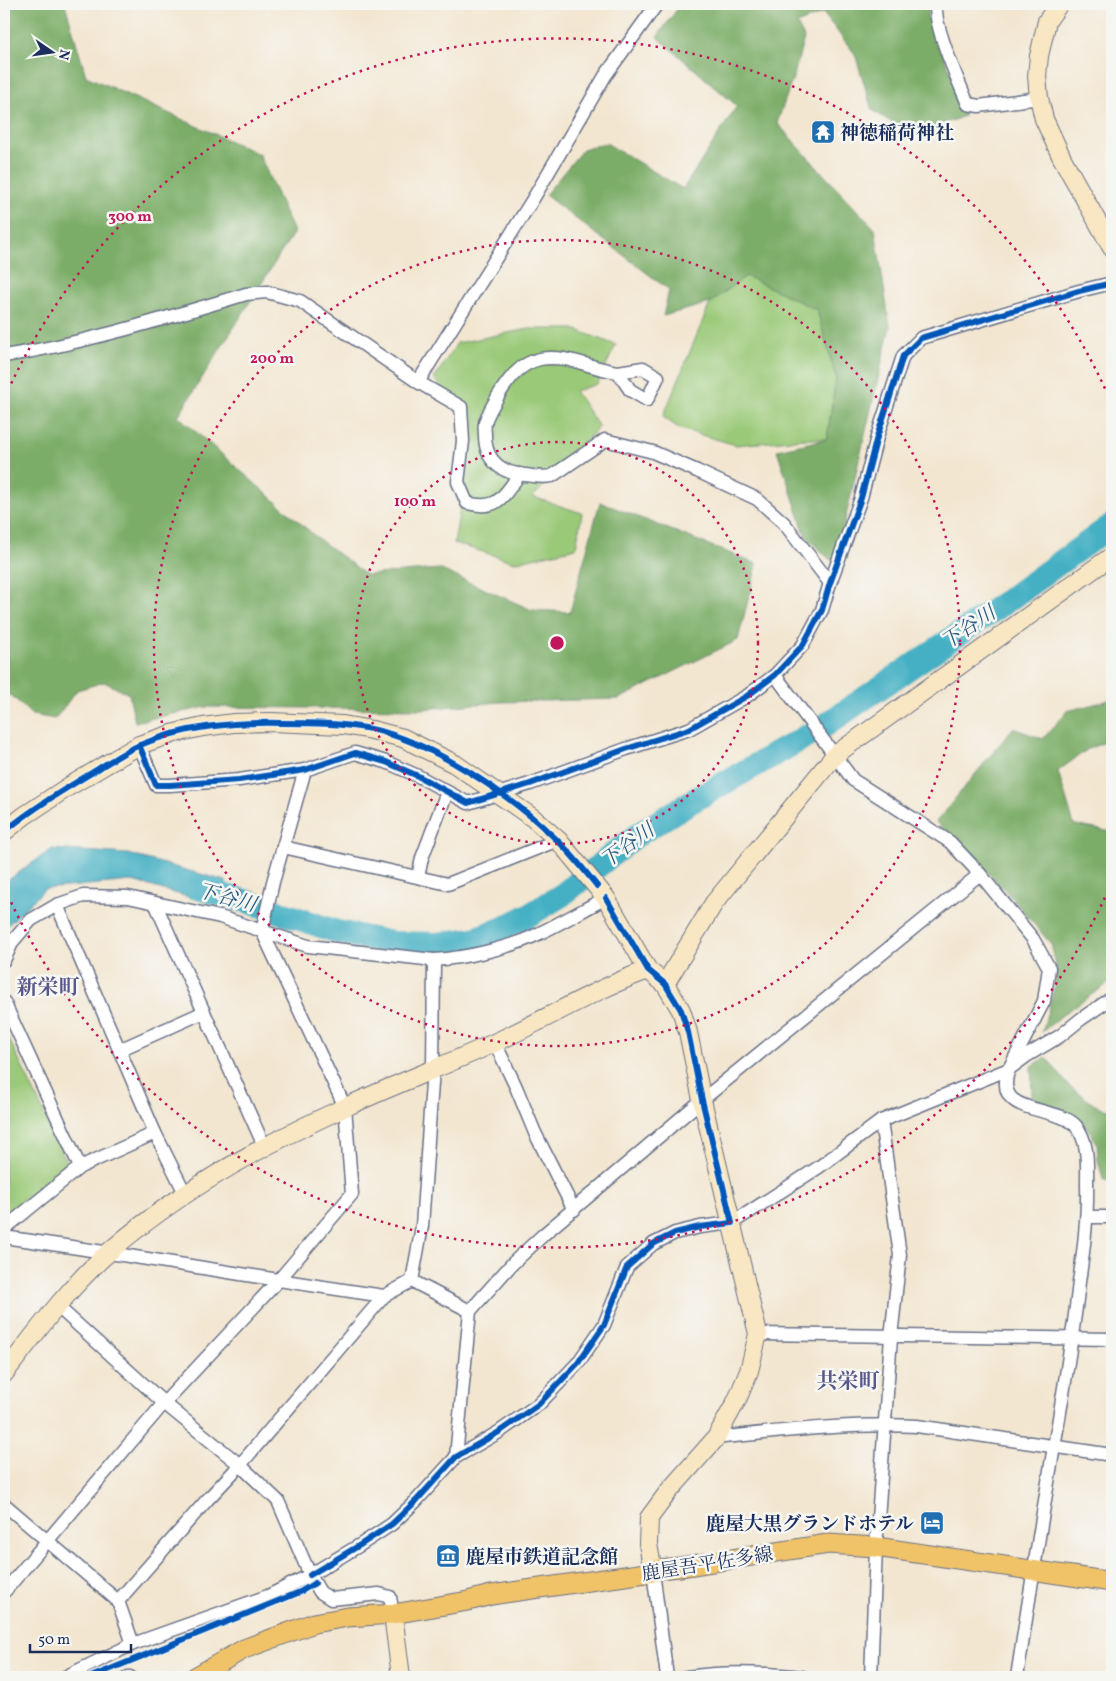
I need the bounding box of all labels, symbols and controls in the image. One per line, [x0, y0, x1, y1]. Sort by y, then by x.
north arrow [28, 28, 78, 78]
text: N [53, 47, 74, 62]
temple icon: 神徳稲荷神社 [810, 119, 836, 145]
place label: 神徳稲荷神社 [840, 121, 954, 147]
text: 300 m [108, 207, 152, 228]
text: 200 m [250, 349, 294, 370]
text: 100 m [394, 492, 437, 513]
water label: 下谷川 [936, 599, 1003, 657]
centre of rings [548, 634, 566, 652]
water label: 下谷川 [596, 816, 662, 876]
water label: 下谷川 [194, 878, 261, 921]
district label: 新栄町 [17, 974, 80, 1003]
district label: 共栄町 [817, 1368, 880, 1397]
hotel icon: 鹿屋大黒グランドホテル [919, 1510, 945, 1536]
place label: 鹿屋大黒グランドホテル [706, 1512, 914, 1538]
street label: 鹿屋吾平佐多線 [640, 1542, 775, 1588]
museum icon: 鹿屋市鉄道記念館 [435, 1543, 461, 1569]
place label: 鹿屋市鉄道記念館 [466, 1545, 618, 1571]
scale bar [30, 1621, 131, 1653]
text: 50 m [38, 1630, 70, 1651]

